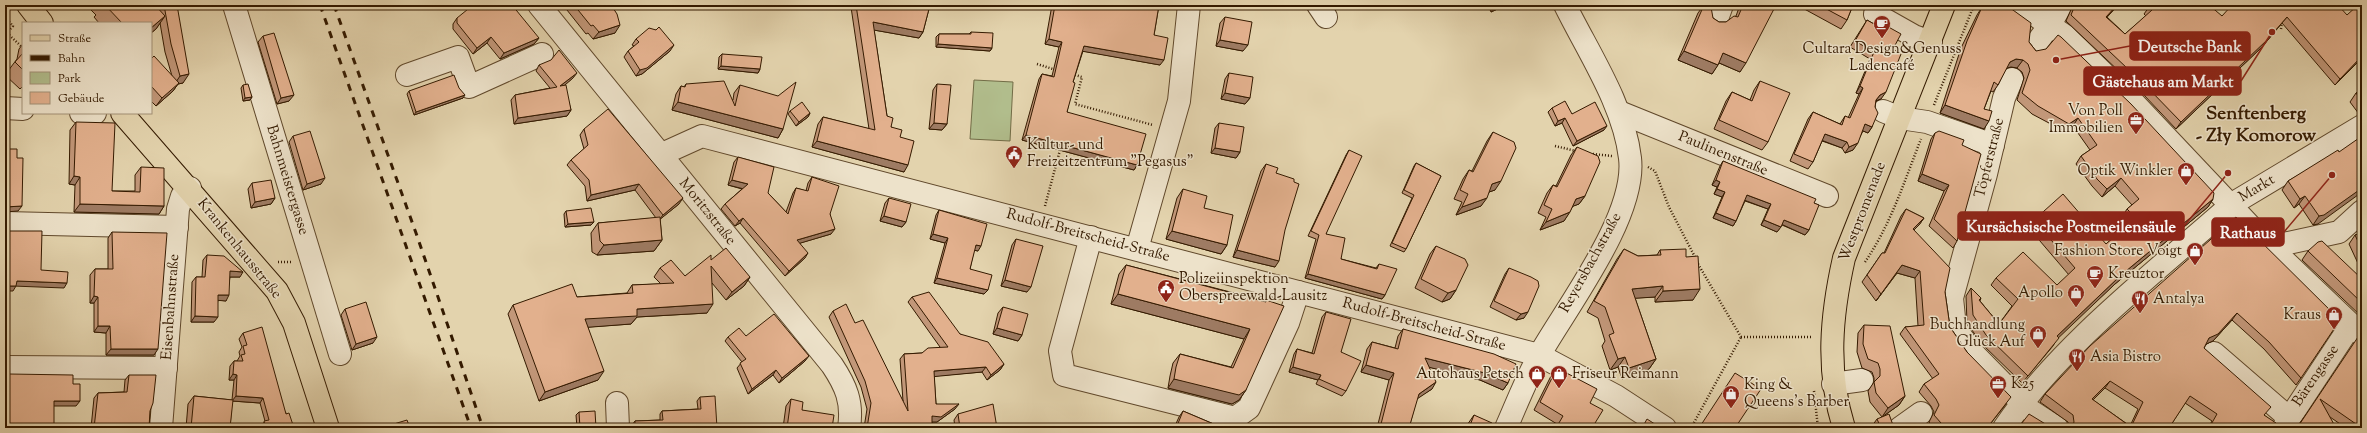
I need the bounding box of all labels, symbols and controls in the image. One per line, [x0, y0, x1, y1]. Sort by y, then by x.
cafe icon: Cultara Design&Genuss Ladencafé [1872, 14, 1892, 39]
legend [22, 22, 152, 114]
text: Straße [58, 30, 92, 48]
callout: Deutsche Bank [2130, 32, 2250, 60]
text: Deutsche Bank [2138, 37, 2242, 60]
place label: Cultara Design&Genuss Ladencafé [1803, 39, 1962, 77]
text: Bahn [58, 50, 85, 68]
callout: Gästehaus am Markt [2084, 67, 2241, 95]
text: Park [58, 70, 81, 88]
text: Gästehaus am Markt [2093, 72, 2234, 95]
text: Gebäude [58, 90, 105, 108]
place label: Von Poll Immobilien [2049, 101, 2123, 139]
district label: Senftenberg - Zły Komorow [2196, 101, 2317, 150]
office icon: Von Poll Immobilien [2126, 110, 2146, 135]
street label: Töpferstraße [1970, 116, 2010, 200]
street label: Bahnmeistergasse [260, 122, 314, 238]
street label: Paulinenstraße [1675, 126, 1771, 182]
place label: Kultur- und Freizeitzentrum "Pegasus" [1027, 135, 1194, 173]
public building icon: Kultur- und Freizeitzentrum "Pegasus" [1004, 144, 1024, 169]
street label: Westpromenade [1834, 159, 1892, 265]
place label: Optik Winkler [2077, 161, 2173, 182]
shop icon: Optik Winkler [2176, 161, 2196, 186]
street label: Markt [2235, 170, 2279, 208]
street label: Moritzstraße [673, 174, 741, 250]
street label: Krankenhausstraße [192, 194, 286, 304]
street label: Rudolf-Breitscheid-Straße [1004, 204, 1172, 268]
street label: Reyersbachstraße [1555, 209, 1627, 317]
callout: Kursächsische Postmeilensäule [1958, 212, 2184, 240]
text: Kursächsische Postmeilensäule [1966, 217, 2177, 240]
callout: Rathaus [2212, 218, 2284, 246]
text: Rathaus [2220, 223, 2276, 246]
place label: Fashion Store Voigt [2054, 241, 2182, 262]
shop icon: Fashion Store Voigt [2185, 241, 2205, 266]
street label: Eisenbahnstraße [157, 253, 185, 361]
cafe icon: Kreuztor [2085, 264, 2105, 289]
place label: Kreuztor [2108, 264, 2165, 285]
place label: Polizeiinspektion Oberspreewald-Lausitz [1179, 269, 1327, 307]
public building icon: Polizeiinspektion Oberspreewald-Lausitz [1156, 278, 1176, 303]
place label: Apollo [2018, 283, 2063, 304]
shop icon: Apollo [2066, 283, 2086, 308]
restaurant icon: Antalya [2130, 289, 2150, 314]
place label: Antalya [2153, 289, 2204, 310]
street label: Rudolf-Breitscheid-Straße [1340, 293, 1508, 357]
place label: Kraus [2284, 305, 2321, 326]
shop icon: Kraus [2324, 305, 2344, 330]
place label: Buchhandlung Glück Auf [1930, 315, 2026, 353]
shop icon: Buchhandlung Glück Auf [2028, 324, 2048, 349]
street label: Bärengasse [2288, 341, 2344, 411]
restaurant icon: Asia Bistro [2067, 347, 2087, 372]
place label: Asia Bistro [2090, 347, 2161, 368]
place label: Autohaus Petsch [1416, 364, 1524, 385]
shop icon: Autohaus Petsch [1527, 364, 1547, 389]
shop icon: Friseur Reimann [1549, 364, 1569, 389]
place label: Friseur Reimann [1572, 364, 1679, 385]
office icon: K25 [1988, 374, 2008, 399]
place label: K25 [2011, 374, 2034, 395]
place label: King & Queens's Barber [1744, 375, 1849, 413]
shop icon: King & Queens's Barber [1721, 384, 1741, 409]

